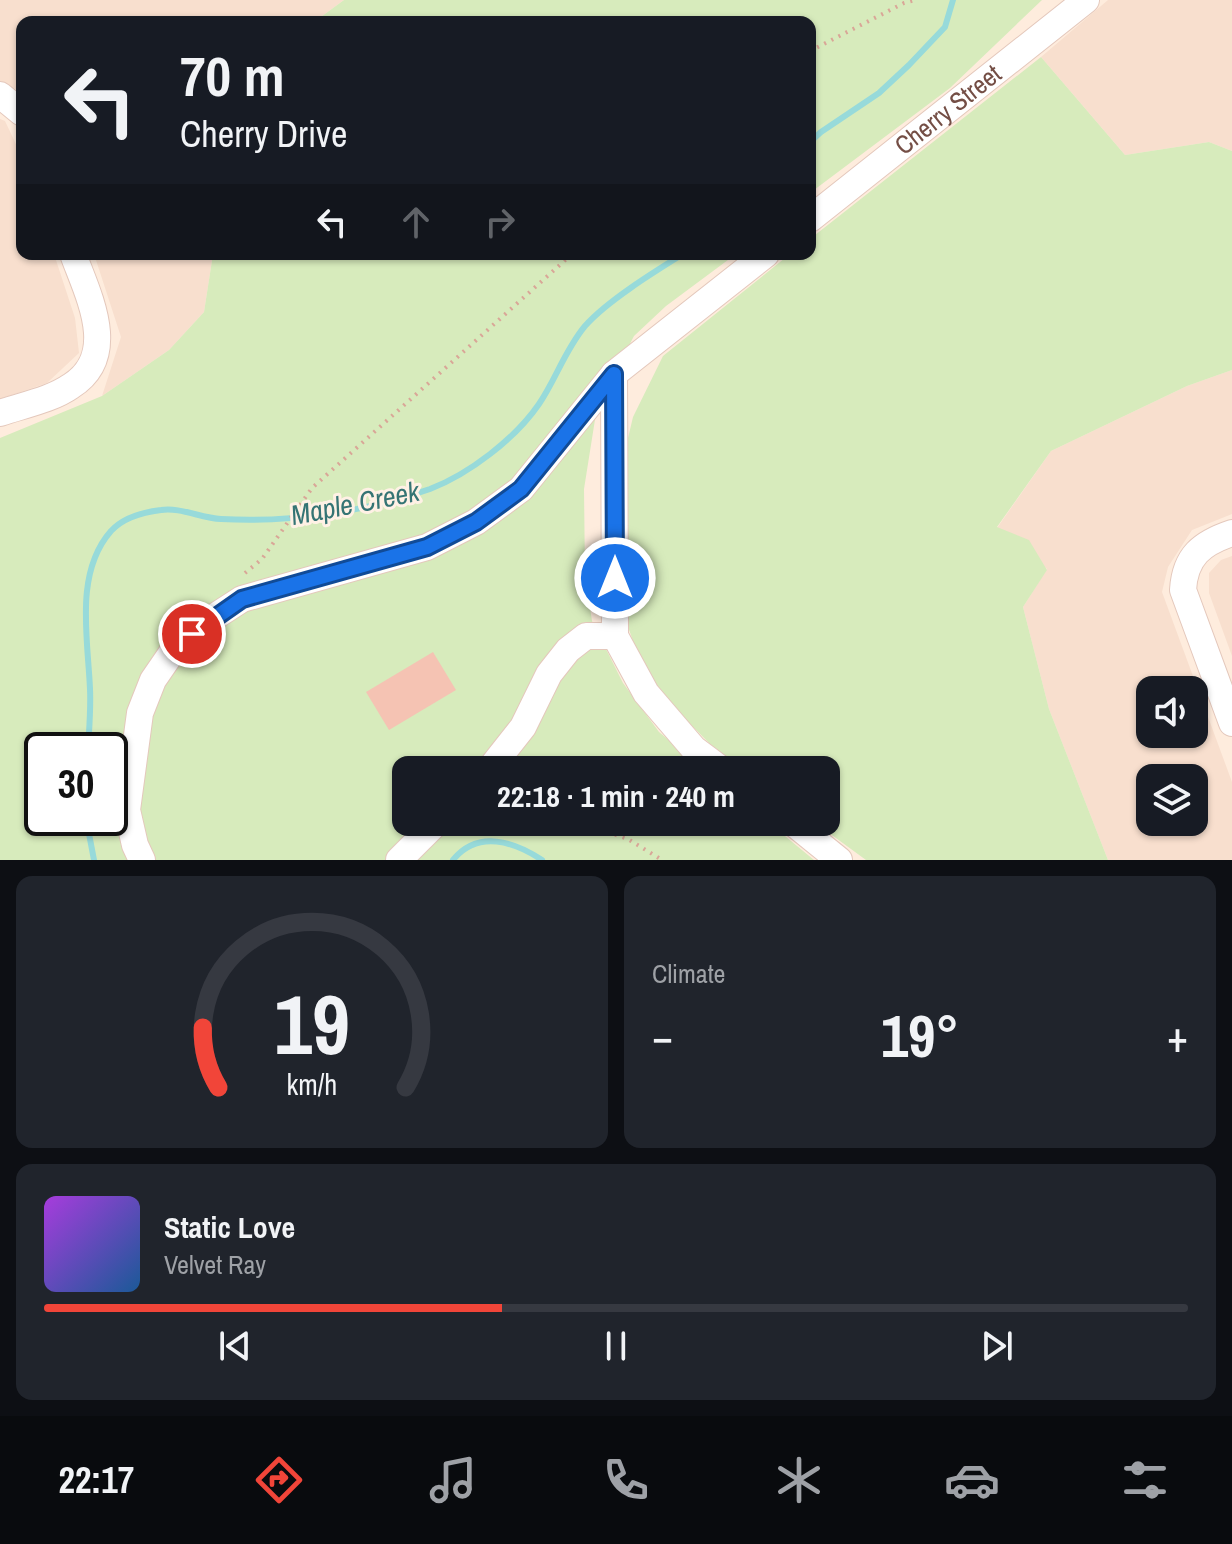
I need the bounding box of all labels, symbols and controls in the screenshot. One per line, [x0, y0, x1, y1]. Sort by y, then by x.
text: 70 m [180, 38, 285, 113]
icon: left [48, 48, 152, 152]
street label: Cherry Street [887, 56, 1008, 162]
text: Cherry Drive [180, 110, 347, 158]
icon: left [310, 200, 354, 244]
icon: ahead [394, 200, 438, 244]
icon: right [478, 200, 522, 244]
water label: Maple Creek [287, 472, 424, 534]
position arrow [573, 536, 657, 620]
pin [158, 600, 226, 668]
icon: arrive [170, 612, 214, 656]
map controls [1136, 676, 1208, 836]
button: sound [1136, 676, 1208, 748]
speed limit sign: 30 [24, 732, 128, 836]
button: layers [1136, 764, 1208, 836]
text: 22:18 · 1 min · 240 m [497, 776, 735, 816]
text: Climate [652, 956, 725, 991]
text: 19 [274, 968, 350, 1080]
text: 19° [881, 995, 959, 1076]
text: − [652, 1006, 673, 1066]
text: + [1167, 1006, 1188, 1066]
text: km/h [287, 1065, 337, 1104]
text: Static Love [164, 1207, 295, 1247]
text: Velvet Ray [164, 1247, 266, 1282]
icon: previous [213, 1324, 257, 1368]
icon: pause [594, 1324, 638, 1368]
icon: next [975, 1324, 1019, 1368]
icon: directions [251, 1452, 307, 1508]
icon: music [425, 1452, 481, 1508]
icon: phone [598, 1452, 654, 1508]
icon: climate [771, 1452, 827, 1508]
icon: car [944, 1452, 1000, 1508]
icon: filters [1117, 1452, 1173, 1508]
text: 22:17 [59, 1456, 134, 1504]

